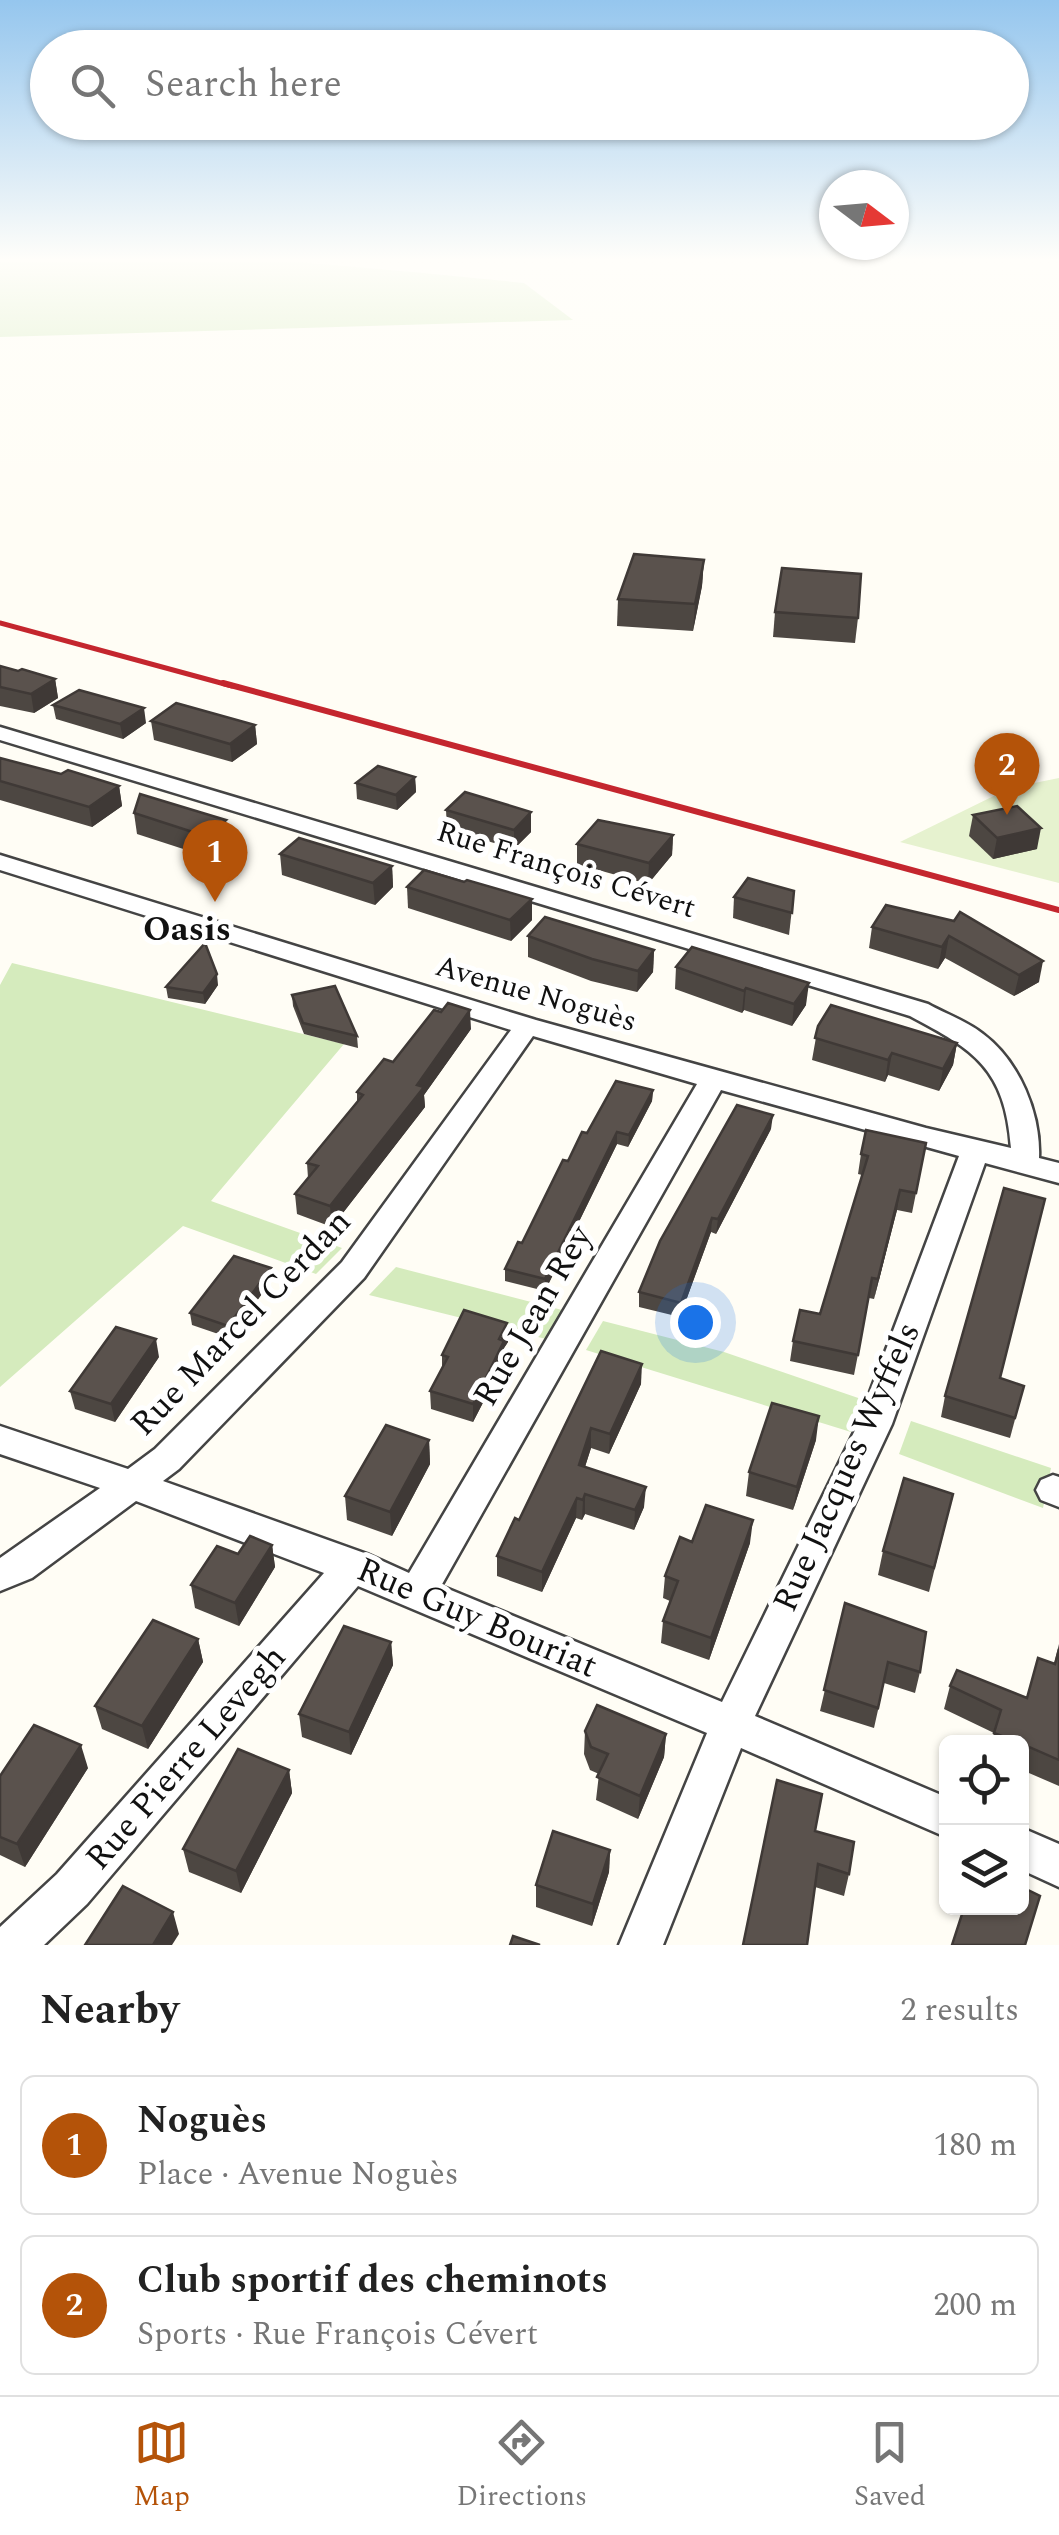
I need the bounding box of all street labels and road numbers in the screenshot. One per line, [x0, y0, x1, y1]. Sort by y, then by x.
street label: Rue François Cévert [431, 809, 701, 931]
street label: Avenue Noguès [430, 943, 642, 1045]
street label: Rue Marcel Cerdan [118, 1197, 364, 1449]
street label: Rue Jean Rey [460, 1214, 607, 1417]
street label: Rue Jacques Wyffels [759, 1314, 935, 1620]
street label: Rue Guy Bouriat [348, 1543, 606, 1693]
street label: Rue Pierre Levegh [73, 1633, 299, 1883]

